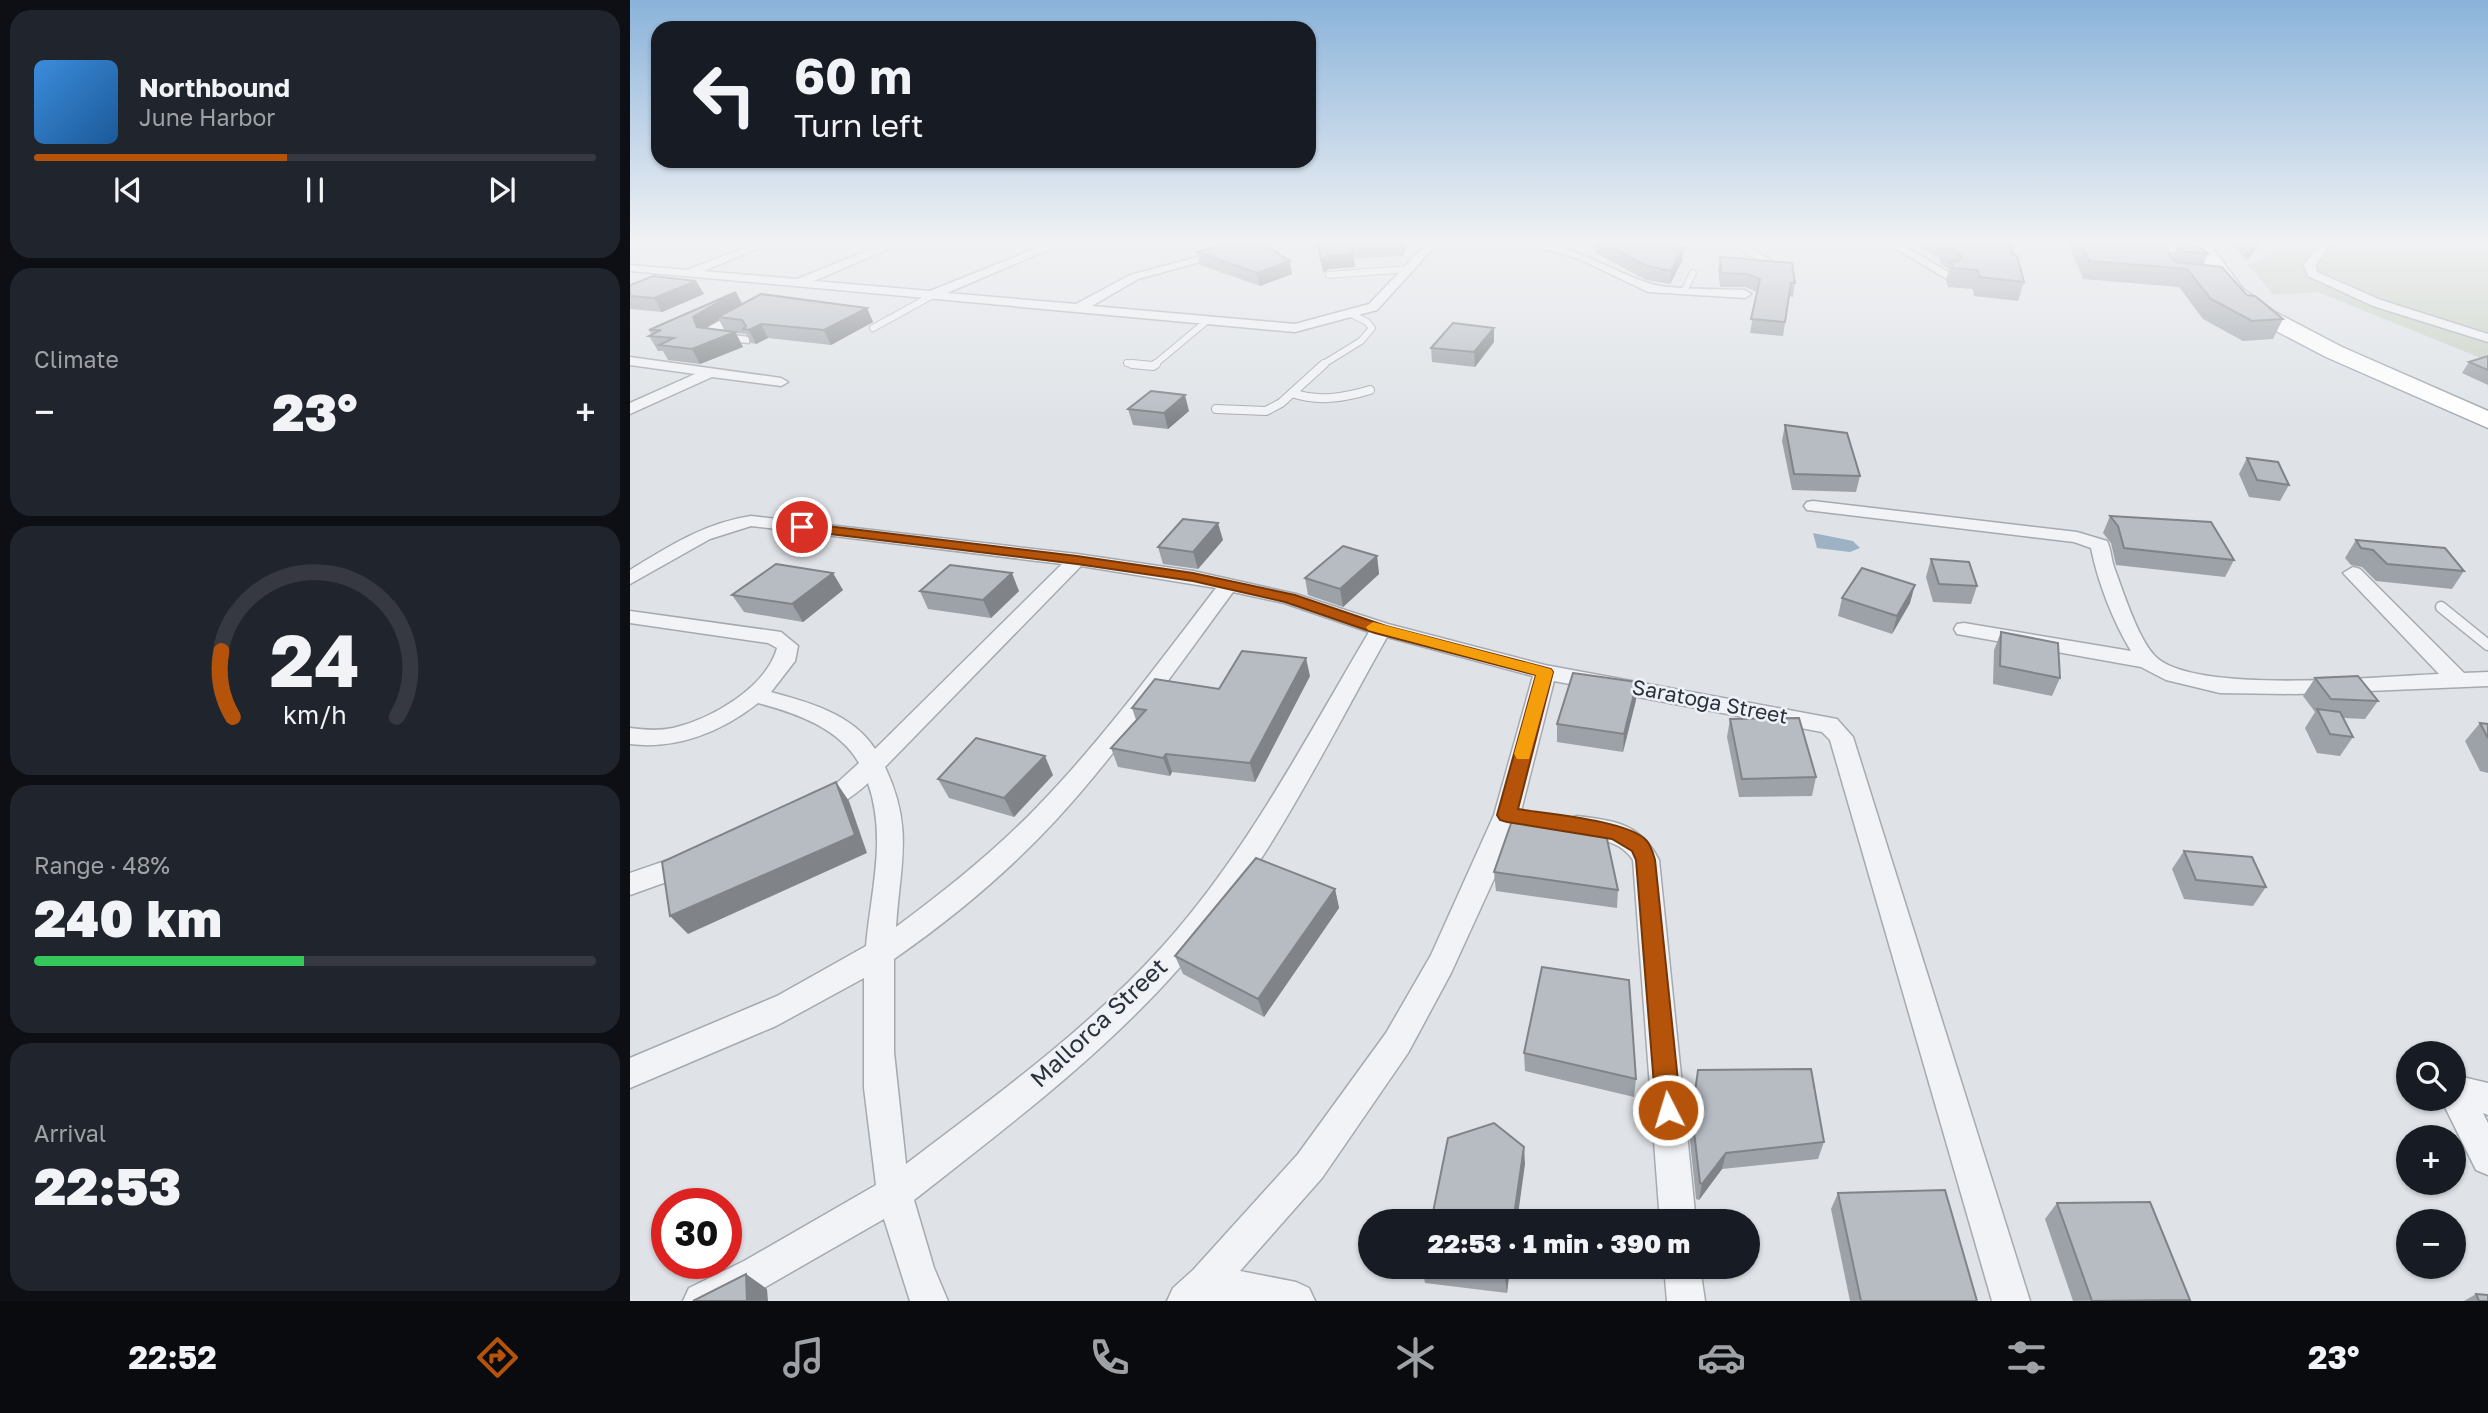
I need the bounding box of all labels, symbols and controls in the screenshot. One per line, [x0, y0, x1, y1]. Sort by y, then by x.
text: 60 m [794, 46, 912, 105]
icon: left [679, 49, 770, 140]
text: Northbound [139, 72, 290, 103]
text: June Harbor [139, 103, 275, 131]
text: Turn left [794, 106, 923, 144]
icon: previous [109, 171, 147, 209]
icon: pause [296, 171, 334, 209]
icon: next [483, 171, 521, 209]
text: Climate [34, 345, 119, 373]
text: 23° [272, 380, 358, 442]
text: − [34, 389, 55, 434]
text: + [575, 389, 596, 434]
pin [772, 497, 832, 557]
icon: arrive [783, 508, 821, 546]
text: 24 [270, 616, 360, 703]
street label: Saratoga Street [1630, 673, 1790, 729]
text: km/h [283, 698, 347, 729]
text: Range · 48% [34, 851, 170, 879]
text: 240 km [34, 886, 222, 948]
street label: Mallorca Street [1024, 951, 1172, 1093]
map controls [2396, 1041, 2466, 1279]
button: search [2396, 1041, 2466, 1111]
position arrow [1631, 1073, 1705, 1147]
text: Arrival [34, 1119, 106, 1147]
button: + [2396, 1125, 2466, 1195]
text: 22:53 [34, 1154, 181, 1216]
speed limit sign: 30 [651, 1188, 742, 1279]
button: − [2396, 1209, 2466, 1279]
text: 22:53 · 1 min · 390 m [1428, 1228, 1690, 1259]
icon: directions [473, 1333, 522, 1382]
icon: music [779, 1333, 828, 1382]
icon: phone [1085, 1333, 1134, 1382]
icon: climate [1391, 1333, 1440, 1382]
icon: car [1697, 1333, 1746, 1382]
icon: filters [2002, 1333, 2051, 1382]
text: 22:52 [128, 1338, 217, 1376]
text: 23° [2308, 1338, 2360, 1376]

